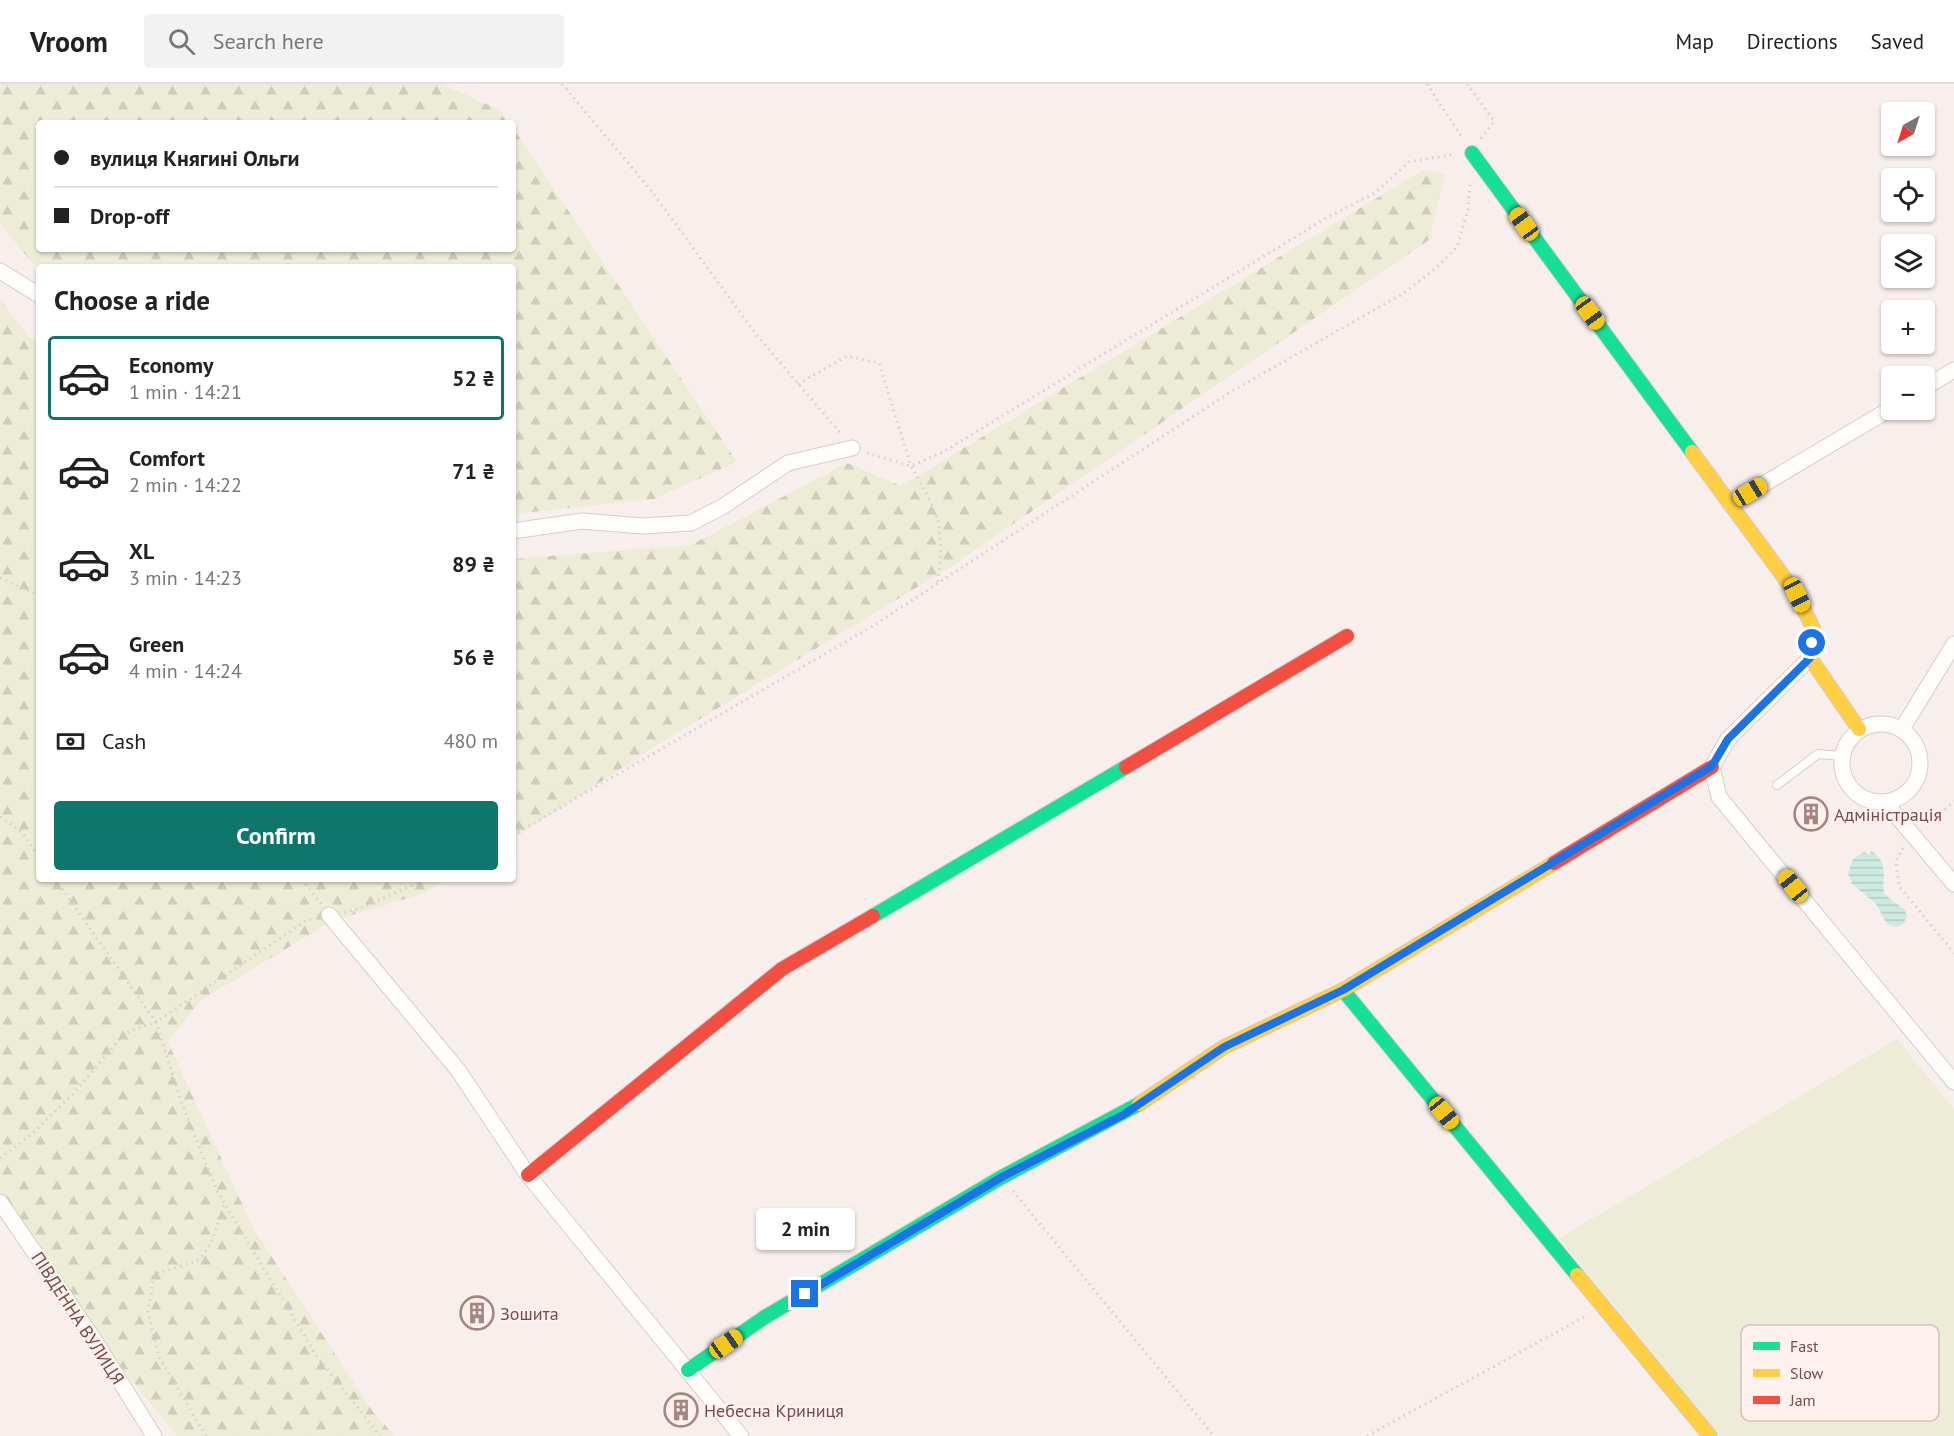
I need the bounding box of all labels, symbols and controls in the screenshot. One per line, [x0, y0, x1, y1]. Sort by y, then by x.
search box [144, 14, 564, 68]
text: Vroom [30, 23, 108, 60]
icon: search [165, 25, 198, 58]
text: Search here [213, 27, 324, 55]
text: Map [1675, 28, 1714, 55]
text: Directions [1747, 28, 1838, 55]
text: Saved [1871, 28, 1924, 55]
north arrow [1881, 102, 1935, 156]
map controls [1881, 102, 1935, 420]
text: вулиця Княгині Ольги [90, 144, 300, 172]
button: locate [1881, 168, 1935, 222]
text: Drop-off [90, 202, 169, 230]
car [1506, 204, 1542, 244]
button: layers [1881, 234, 1935, 288]
text: Choose a ride [54, 283, 210, 317]
car [1572, 293, 1608, 333]
button: + [1881, 300, 1935, 354]
icon: car [57, 351, 111, 405]
text: Economy [129, 351, 213, 379]
text: 52 ₴ [452, 364, 495, 392]
button: − [1881, 366, 1935, 420]
text: 1 min · 14:21 [129, 379, 242, 405]
icon: car [57, 444, 111, 498]
text: Comfort [129, 444, 205, 472]
text: 71 ₴ [452, 457, 495, 485]
text: 2 min · 14:22 [129, 472, 242, 498]
car [1730, 475, 1770, 509]
icon: car [57, 537, 111, 591]
text: XL [129, 537, 154, 565]
text: 89 ₴ [452, 550, 495, 578]
text: 3 min · 14:23 [129, 565, 242, 591]
car [1781, 575, 1813, 615]
route start [1798, 629, 1825, 656]
icon: car [57, 630, 111, 684]
text: Green [129, 630, 184, 658]
text: 56 ₴ [452, 643, 495, 671]
text: 4 min · 14:24 [129, 658, 242, 684]
icon: cash [54, 725, 87, 758]
text: Cash [102, 727, 146, 755]
text: 480 m [444, 728, 498, 754]
building icon: Адміністрація [1793, 796, 1829, 832]
button: Confirm [54, 801, 498, 870]
place label: Адміністрація [1834, 803, 1942, 826]
car [1775, 866, 1811, 906]
car [1426, 1093, 1462, 1133]
callout: 2 min [756, 1207, 854, 1249]
text: 2 min [781, 1216, 830, 1242]
street label: ПІВДЕННА ВУЛИЦЯ [26, 1247, 130, 1389]
route end [791, 1280, 818, 1307]
building icon: Зошита [459, 1295, 495, 1331]
place label: Зошита [500, 1302, 559, 1325]
legend [1741, 1325, 1939, 1421]
car [706, 1326, 746, 1362]
text: Fast [1790, 1336, 1819, 1356]
text: Slow [1790, 1363, 1824, 1383]
text: Jam [1789, 1390, 1816, 1410]
building icon: Небесна Криниця [663, 1392, 699, 1428]
place label: Небесна Криниця [704, 1399, 844, 1422]

